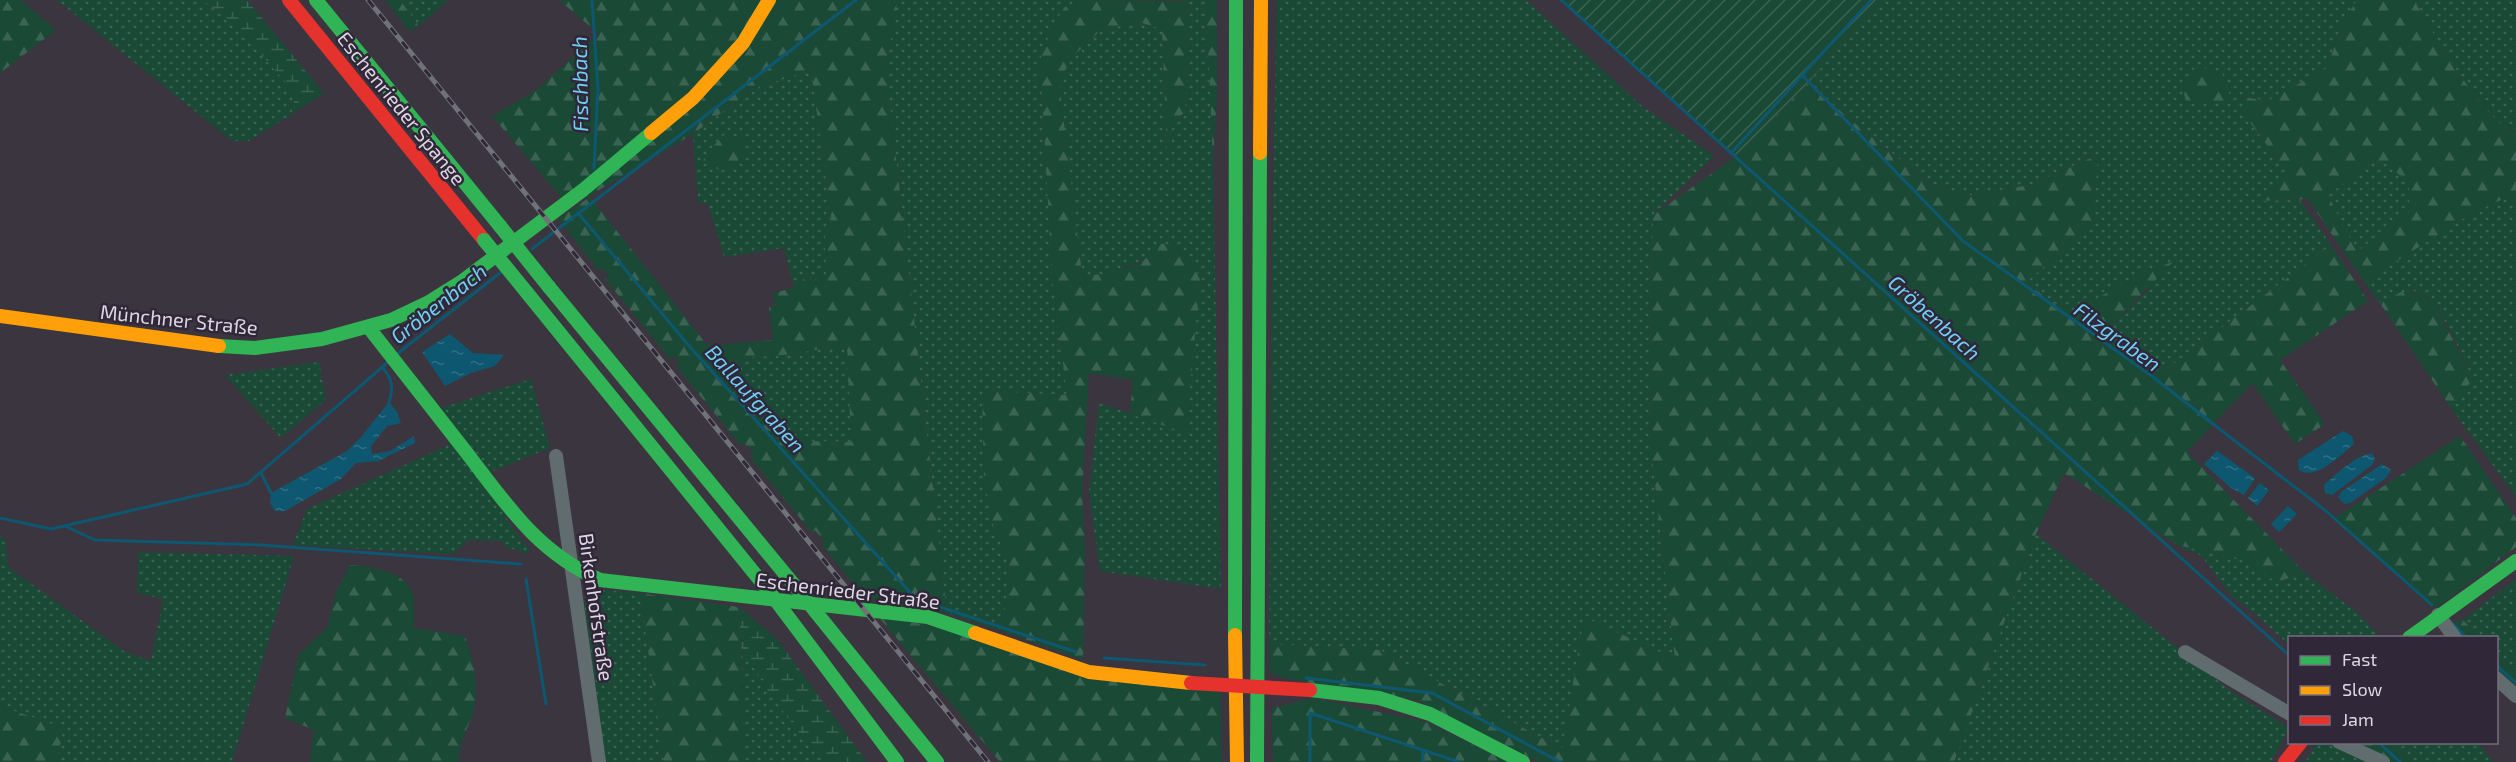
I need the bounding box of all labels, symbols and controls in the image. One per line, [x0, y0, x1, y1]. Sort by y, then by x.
street label: Eschenrieder Spange [333, 26, 471, 190]
water label: Fischbach [566, 36, 592, 132]
water label: Gröbenbach [385, 258, 491, 348]
water label: Gröbenbach [1884, 269, 1986, 365]
water label: Filzgraben [2070, 296, 2166, 376]
street label: Münchner Straße [99, 299, 259, 339]
water label: Ballaufgraben [701, 339, 811, 457]
street label: Birkenhofstraße [575, 531, 619, 683]
street label: Eschenrieder Straße [755, 567, 941, 613]
legend [2288, 636, 2498, 744]
text: Fast [2342, 648, 2377, 670]
text: Slow [2342, 678, 2383, 700]
text: Jam [2342, 708, 2374, 730]

